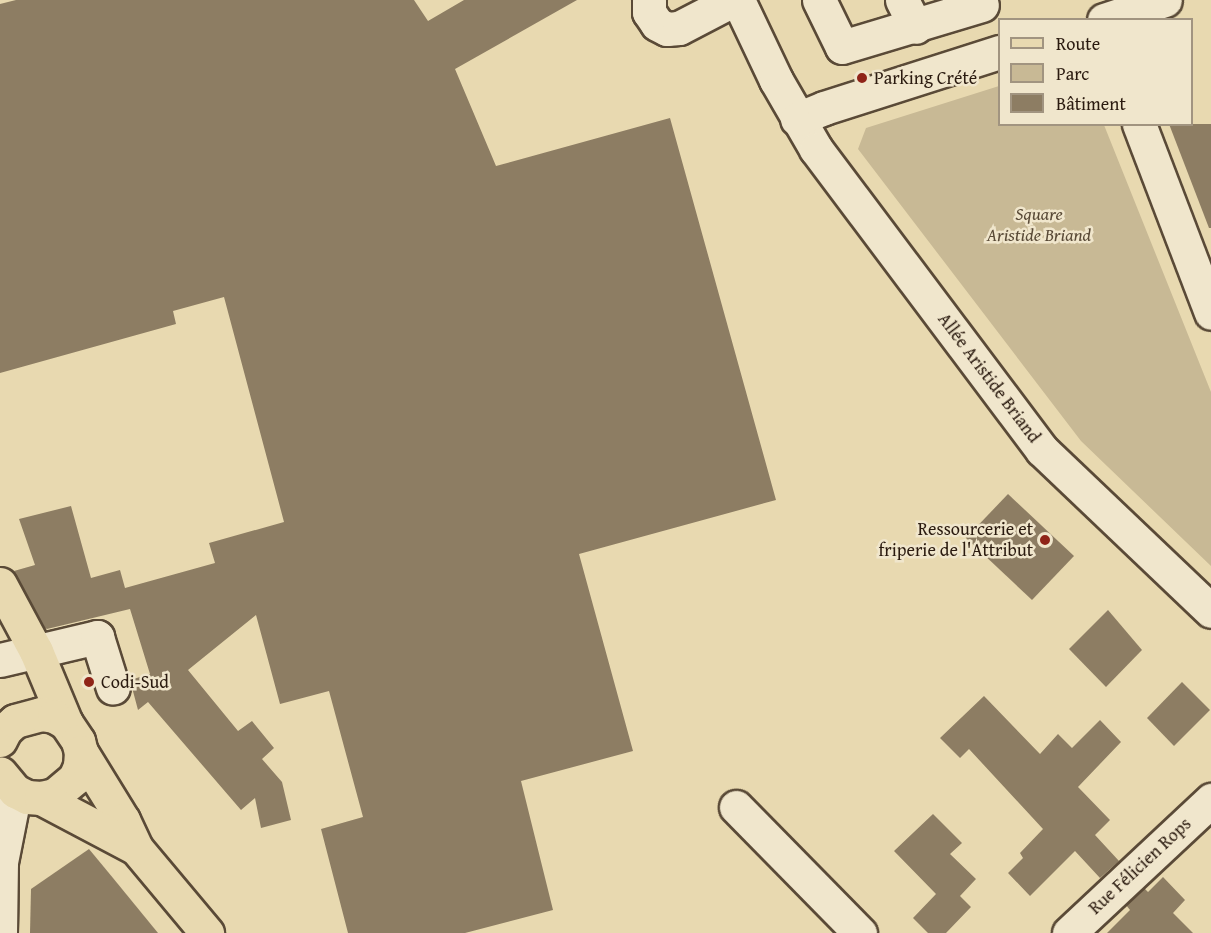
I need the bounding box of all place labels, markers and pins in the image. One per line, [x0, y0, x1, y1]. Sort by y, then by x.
place label: Parking Crété [874, 67, 977, 89]
marker: Parking Crété [855, 71, 869, 85]
place label: Ressourcerie et friperie de l'Attribut [879, 519, 1033, 562]
marker: Ressourcerie et friperie de l'Attribut [1038, 533, 1052, 547]
place label: Codi-Sud [101, 671, 169, 693]
marker: Codi-Sud [82, 675, 96, 689]

